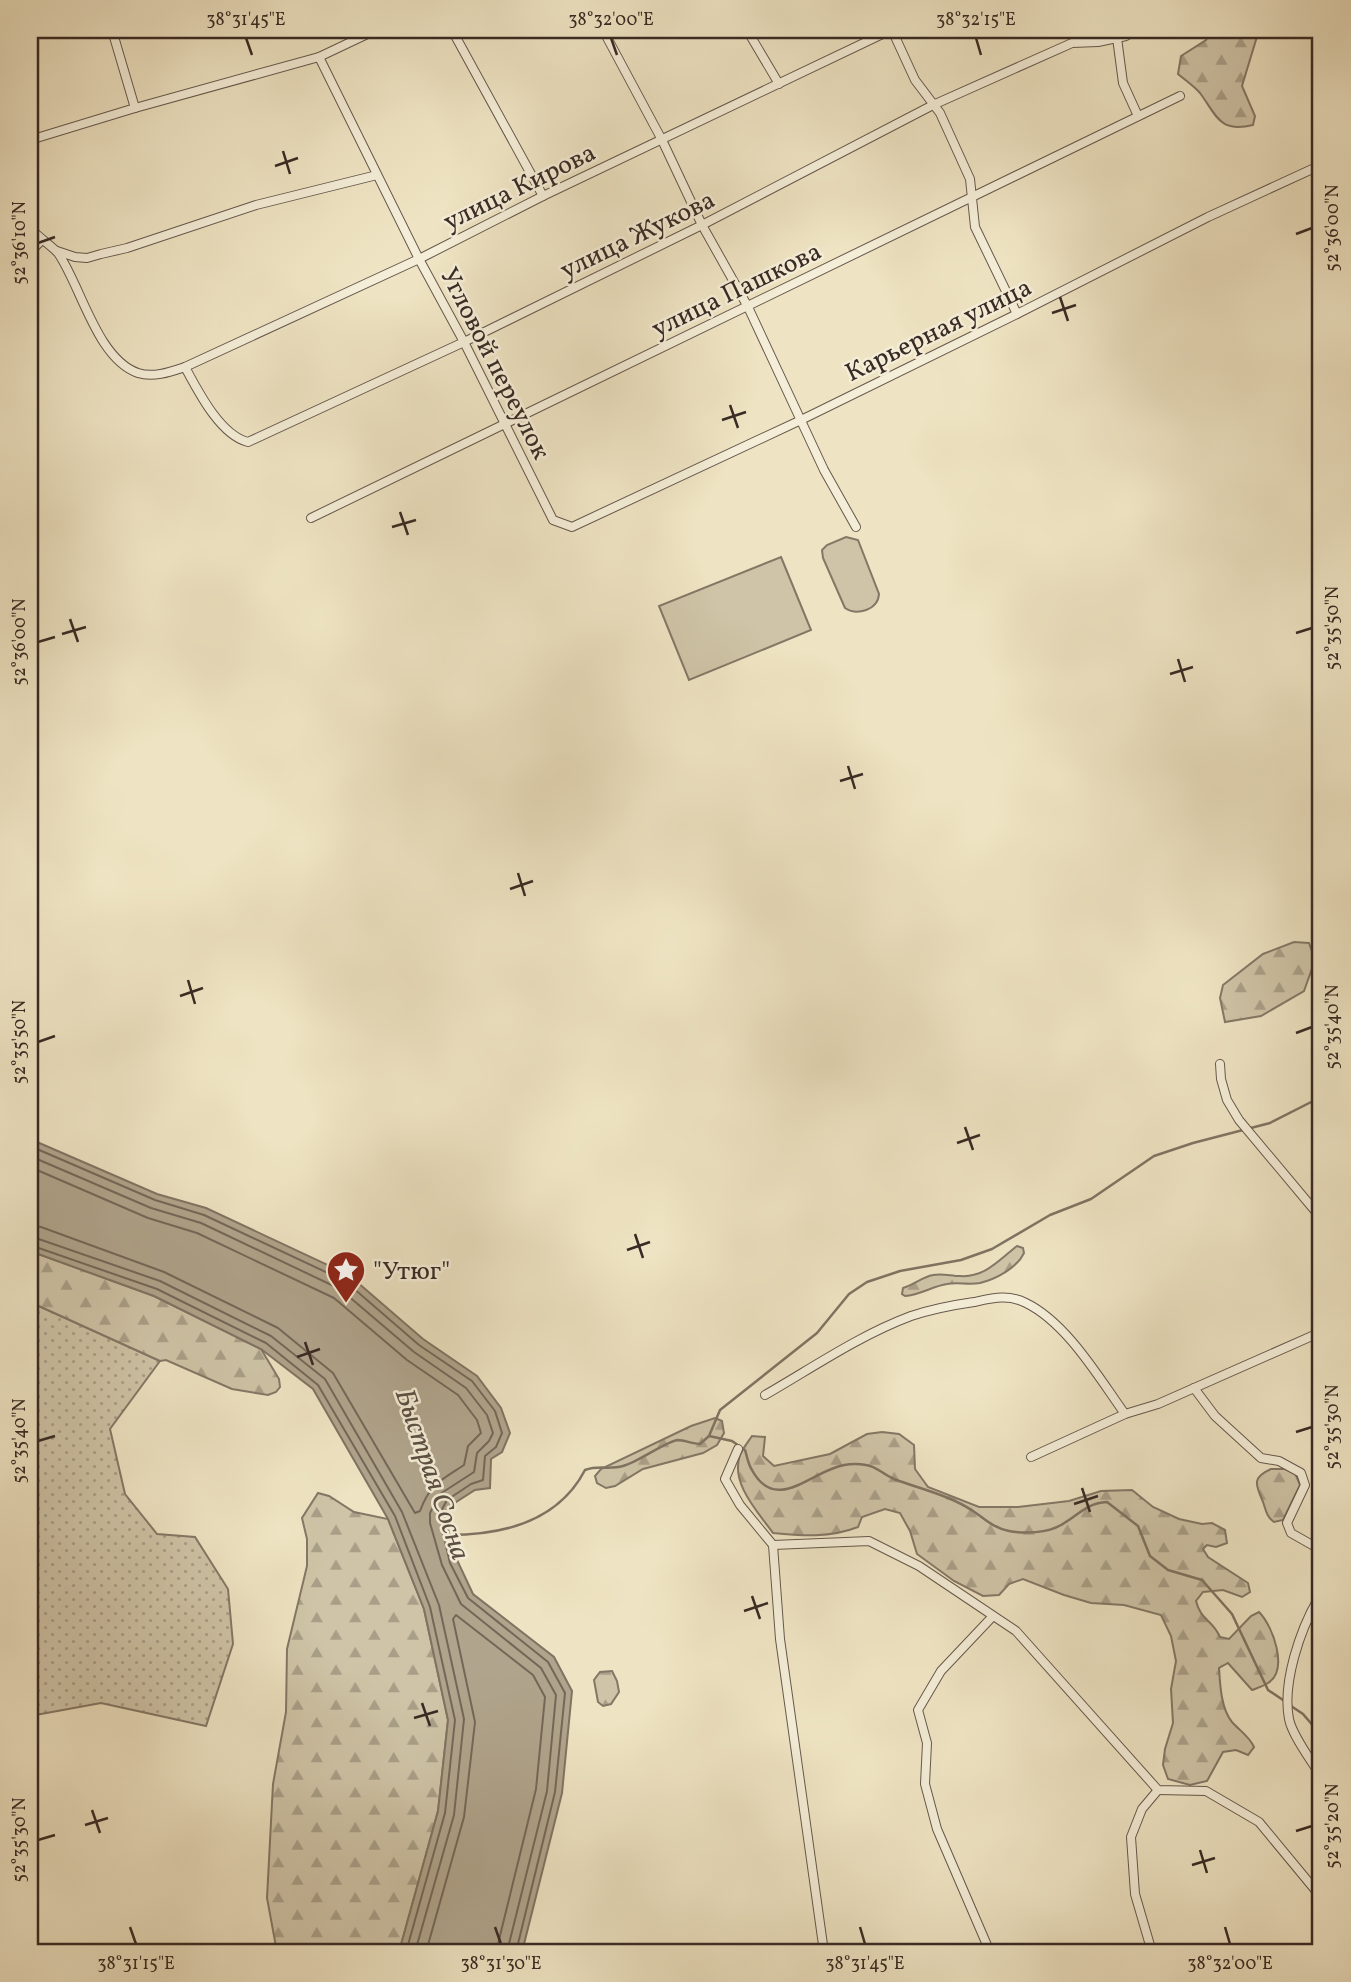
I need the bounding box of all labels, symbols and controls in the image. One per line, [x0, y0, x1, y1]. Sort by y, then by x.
text: 38°31'45"E [206, 8, 286, 33]
text: 38°32'00"E [568, 8, 654, 33]
text: 38°32'15"E [936, 8, 1016, 33]
street label: улица Кирова [437, 135, 602, 240]
street label: улица Жукова [554, 183, 722, 289]
text: 52°36'00"N [1321, 184, 1346, 272]
text: 52°36'10"N [8, 201, 33, 285]
street label: улица Пашкова [646, 234, 828, 347]
street label: Угловой переулок [430, 262, 558, 466]
street label: Карьерная улица [839, 270, 1038, 392]
text: 52°35'50"N [1321, 586, 1346, 670]
text: 52°36'00"N [8, 598, 33, 686]
text: 52°35'40"N [1321, 984, 1346, 1070]
text: 52°35'50"N [8, 1000, 33, 1084]
place icon: "Утюг" [325, 1249, 367, 1304]
place label: "Утюг" [373, 1254, 450, 1290]
water label: Быстрая Сосна [384, 1384, 479, 1566]
text: 52°35'30"N [1321, 1384, 1346, 1470]
text: 52°35'40"N [8, 1398, 33, 1484]
text: 52°35'20"N [1321, 1783, 1346, 1869]
text: 52°35'30"N [8, 1797, 33, 1883]
text: 38°31'15"E [97, 1952, 175, 1977]
text: 38°31'30"E [460, 1952, 542, 1977]
text: 38°31'45"E [825, 1952, 905, 1977]
text: 38°32'00"E [1187, 1952, 1273, 1977]

